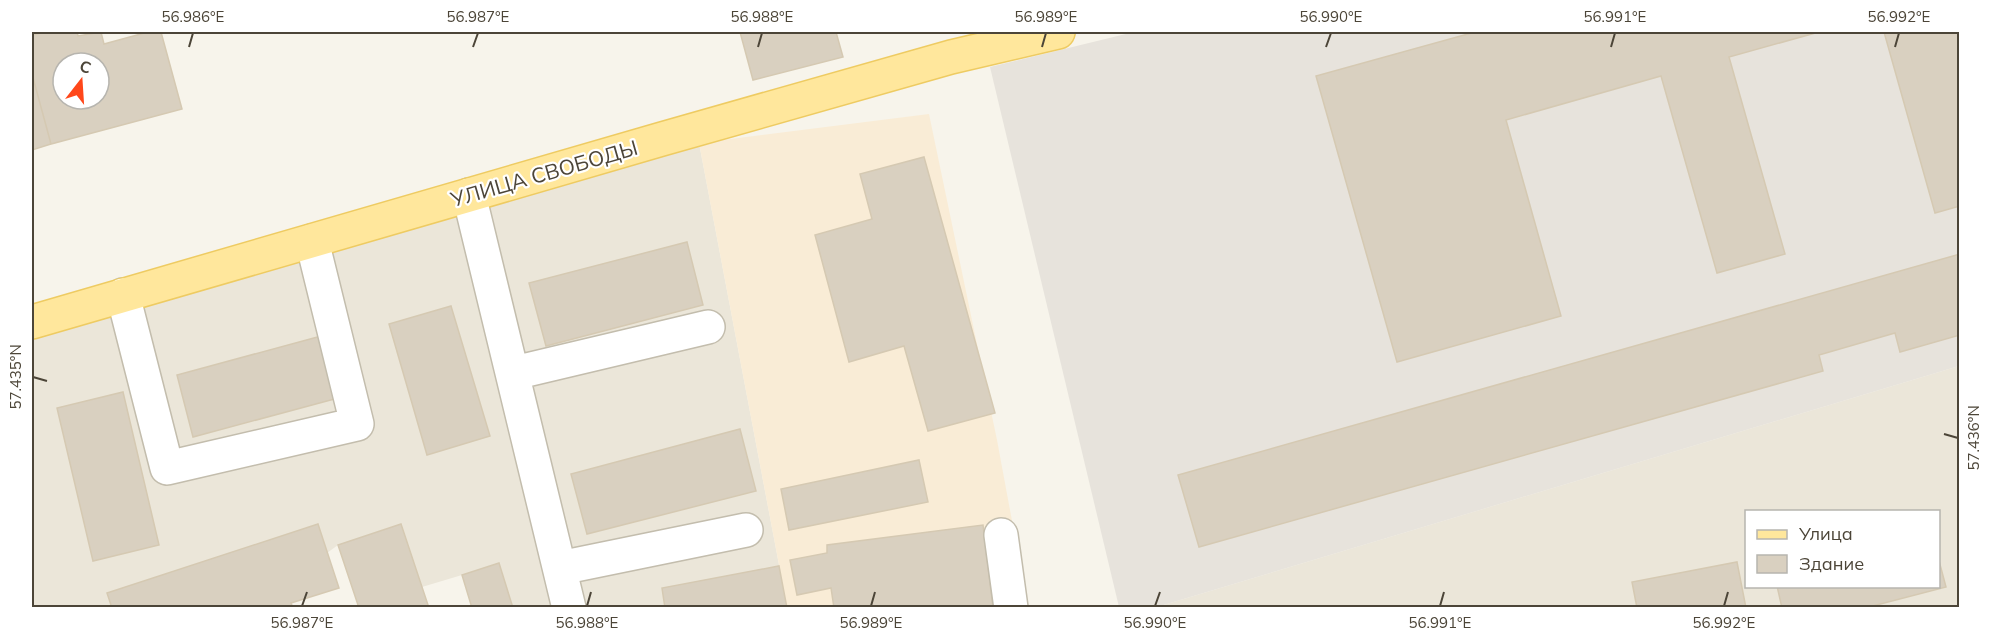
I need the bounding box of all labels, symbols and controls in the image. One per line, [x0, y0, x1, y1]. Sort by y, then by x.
text: 56.986°E [162, 7, 225, 26]
text: 56.987°E [447, 7, 510, 26]
text: 56.988°E [731, 7, 794, 26]
text: 56.989°E [1015, 7, 1078, 26]
text: 56.990°E [1300, 7, 1363, 26]
text: 56.991°E [1584, 7, 1647, 26]
text: 56.992°E [1868, 7, 1931, 26]
north arrow [51, 51, 111, 111]
text: С [77, 55, 94, 78]
street label: УЛИЦА СВОБОДЫ [446, 134, 641, 212]
text: 57.435°N [6, 344, 25, 410]
text: 57.436°N [1964, 405, 1983, 471]
legend [1745, 510, 1940, 588]
text: Улица [1798, 522, 1853, 545]
text: Здание [1799, 552, 1864, 575]
text: 56.987°E [271, 613, 334, 632]
text: 56.988°E [556, 613, 619, 632]
text: 56.989°E [840, 613, 903, 632]
text: 56.990°E [1124, 613, 1187, 632]
text: 56.991°E [1409, 613, 1472, 632]
text: 56.992°E [1693, 613, 1756, 632]

